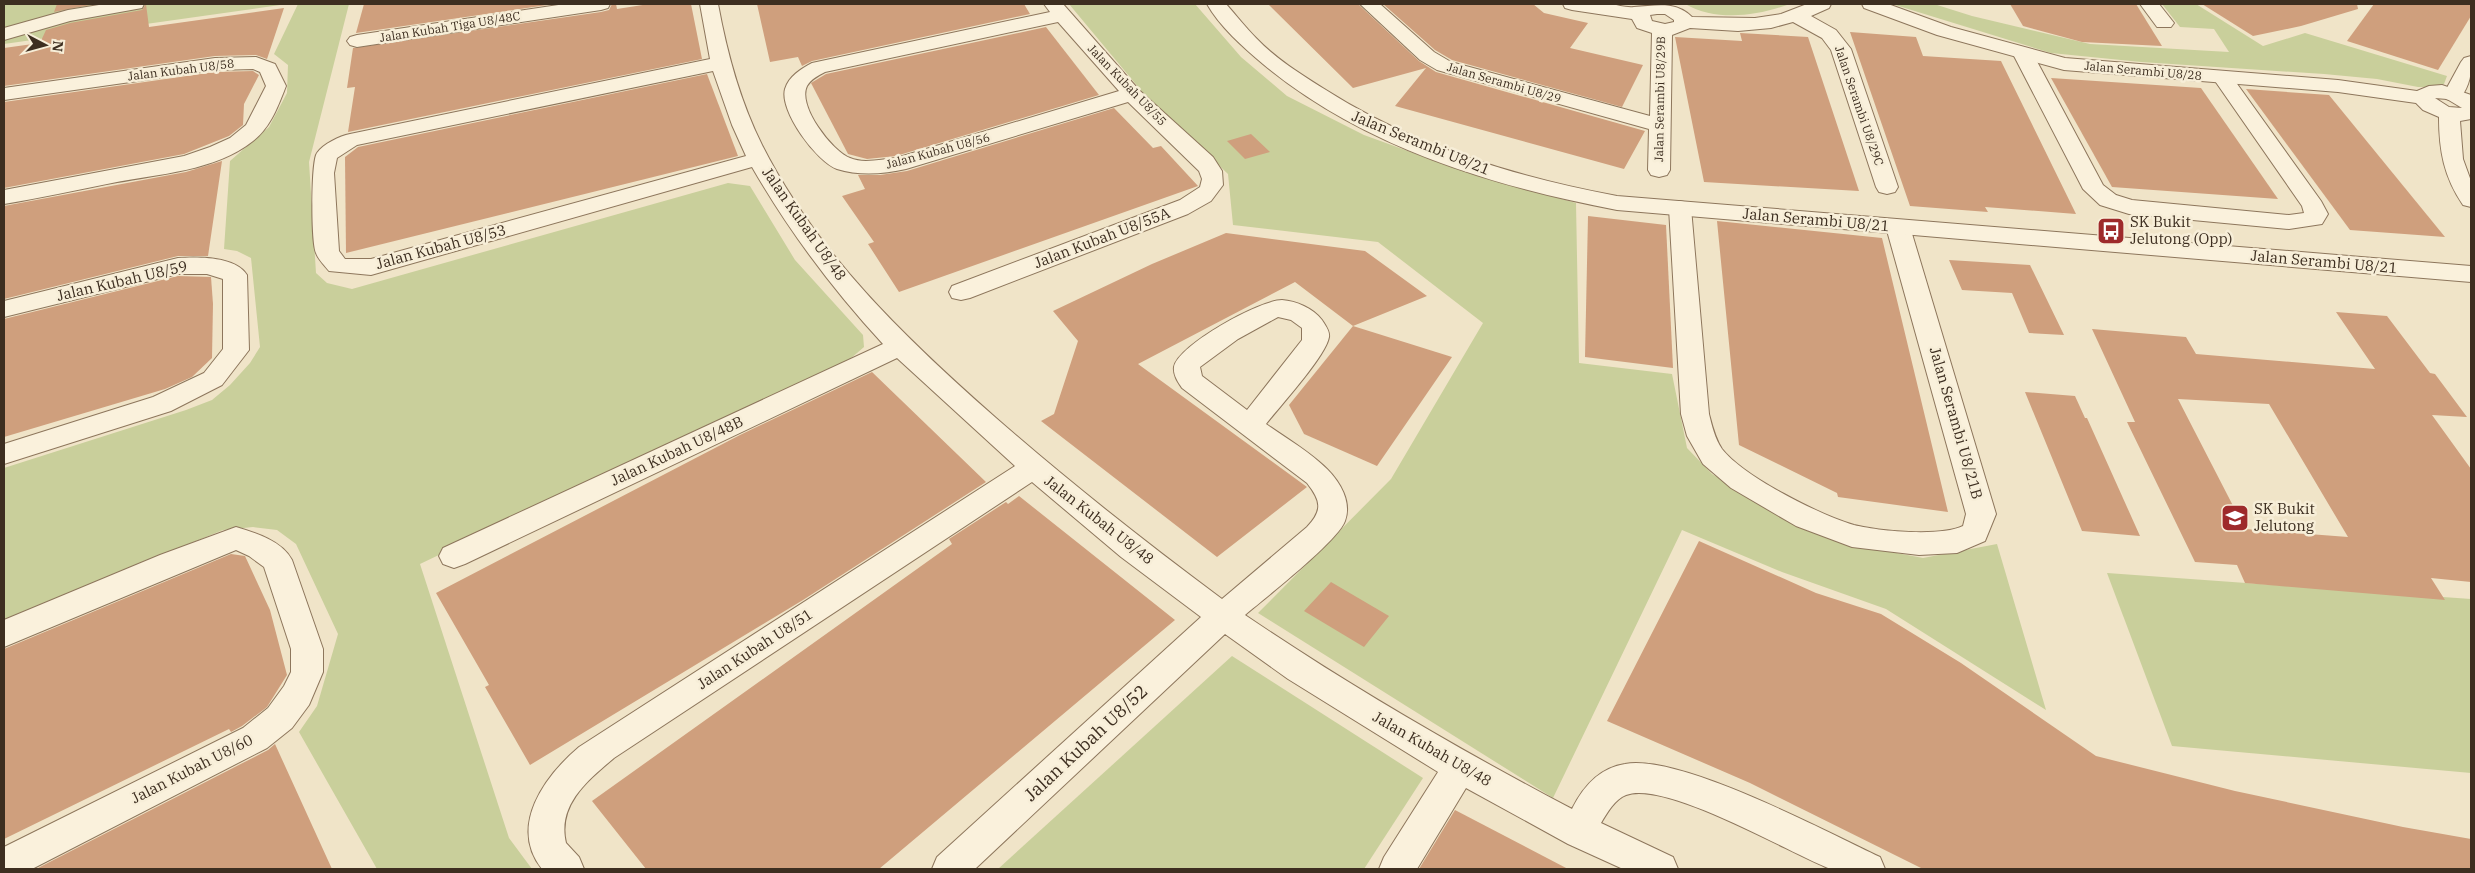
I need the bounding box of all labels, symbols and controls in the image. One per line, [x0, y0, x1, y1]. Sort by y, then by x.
street label: Jalan Kubah Tiga U8/48C [378, 8, 522, 45]
north arrow [20, 20, 70, 70]
street label: Jalan Serambi U8/29B [1651, 36, 1668, 162]
text: N [48, 40, 67, 53]
street label: Jalan Kubah U8/55 [1085, 41, 1170, 128]
street label: Jalan Serambi U8/29C [1832, 44, 1887, 168]
street label: Jalan Kubah U8/58 [127, 56, 235, 83]
street label: Jalan Serambi U8/28 [2084, 58, 2202, 83]
street label: Jalan Serambi U8/29 [1445, 59, 1563, 106]
street label: Jalan Serambi U8/21 [1349, 106, 1493, 179]
street label: Jalan Kubah U8/56 [884, 129, 992, 172]
street label: Jalan Kubah U8/48 [758, 163, 851, 284]
street label: Jalan Kubah U8/55A [1031, 203, 1173, 272]
street label: Jalan Serambi U8/21 [1742, 204, 1890, 235]
place label: SK Bukit Jelutong (Opp) [2130, 212, 2233, 248]
bus stop icon: SK Bukit Jelutong (Opp) [2096, 216, 2126, 246]
street label: Jalan Kubah U8/53 [374, 220, 508, 273]
street label: Jalan Serambi U8/21 [2250, 246, 2398, 277]
street label: Jalan Kubah U8/59 [55, 256, 189, 305]
street label: Jalan Serambi U8/21B [1926, 345, 1987, 501]
street label: Jalan Kubah U8/48B [608, 412, 746, 490]
street label: Jalan Kubah U8/48 [1041, 471, 1158, 568]
place label: SK Bukit Jelutong [2254, 499, 2315, 535]
school or university icon: SK Bukit Jelutong [2220, 503, 2250, 533]
street label: Jalan Kubah U8/51 [693, 604, 816, 693]
street label: Jalan Kubah U8/52 [1019, 679, 1152, 806]
street label: Jalan Kubah U8/48 [1370, 707, 1495, 790]
street label: Jalan Kubah U8/60 [128, 730, 256, 807]

